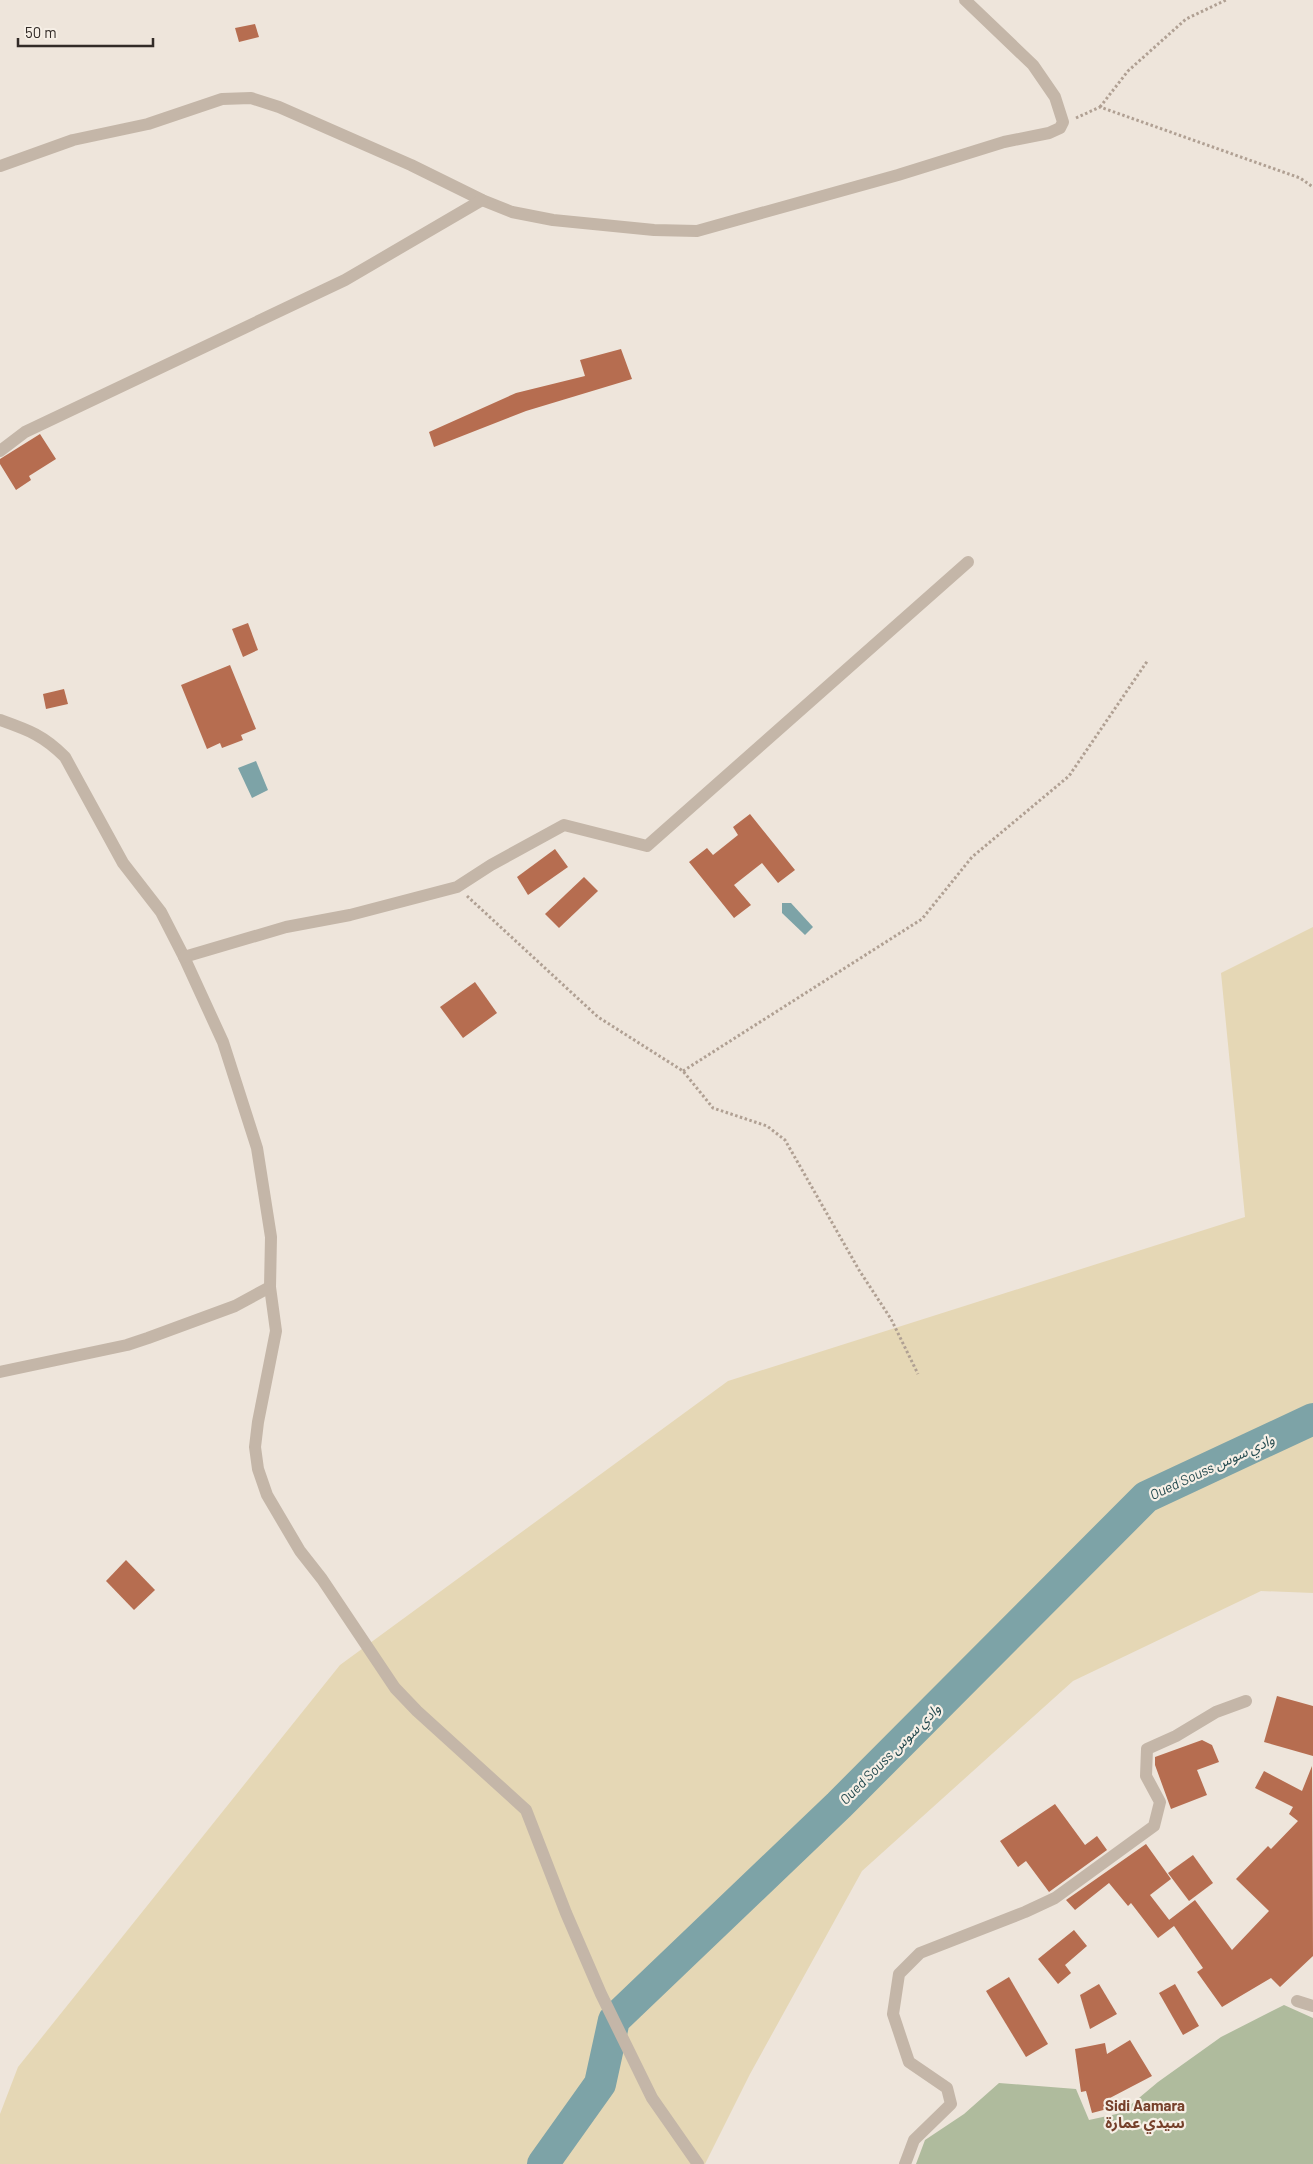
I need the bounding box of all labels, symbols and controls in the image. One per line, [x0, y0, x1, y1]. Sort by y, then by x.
scale bar [18, 15, 152, 47]
text: 50 m [25, 23, 57, 41]
water label: Oued Souss وادي سوس [1147, 1430, 1278, 1506]
water label: Oued Souss وادي سوس [836, 1700, 946, 1810]
district label: Sidi Aamara سيدي عمارة [1105, 2096, 1185, 2134]

